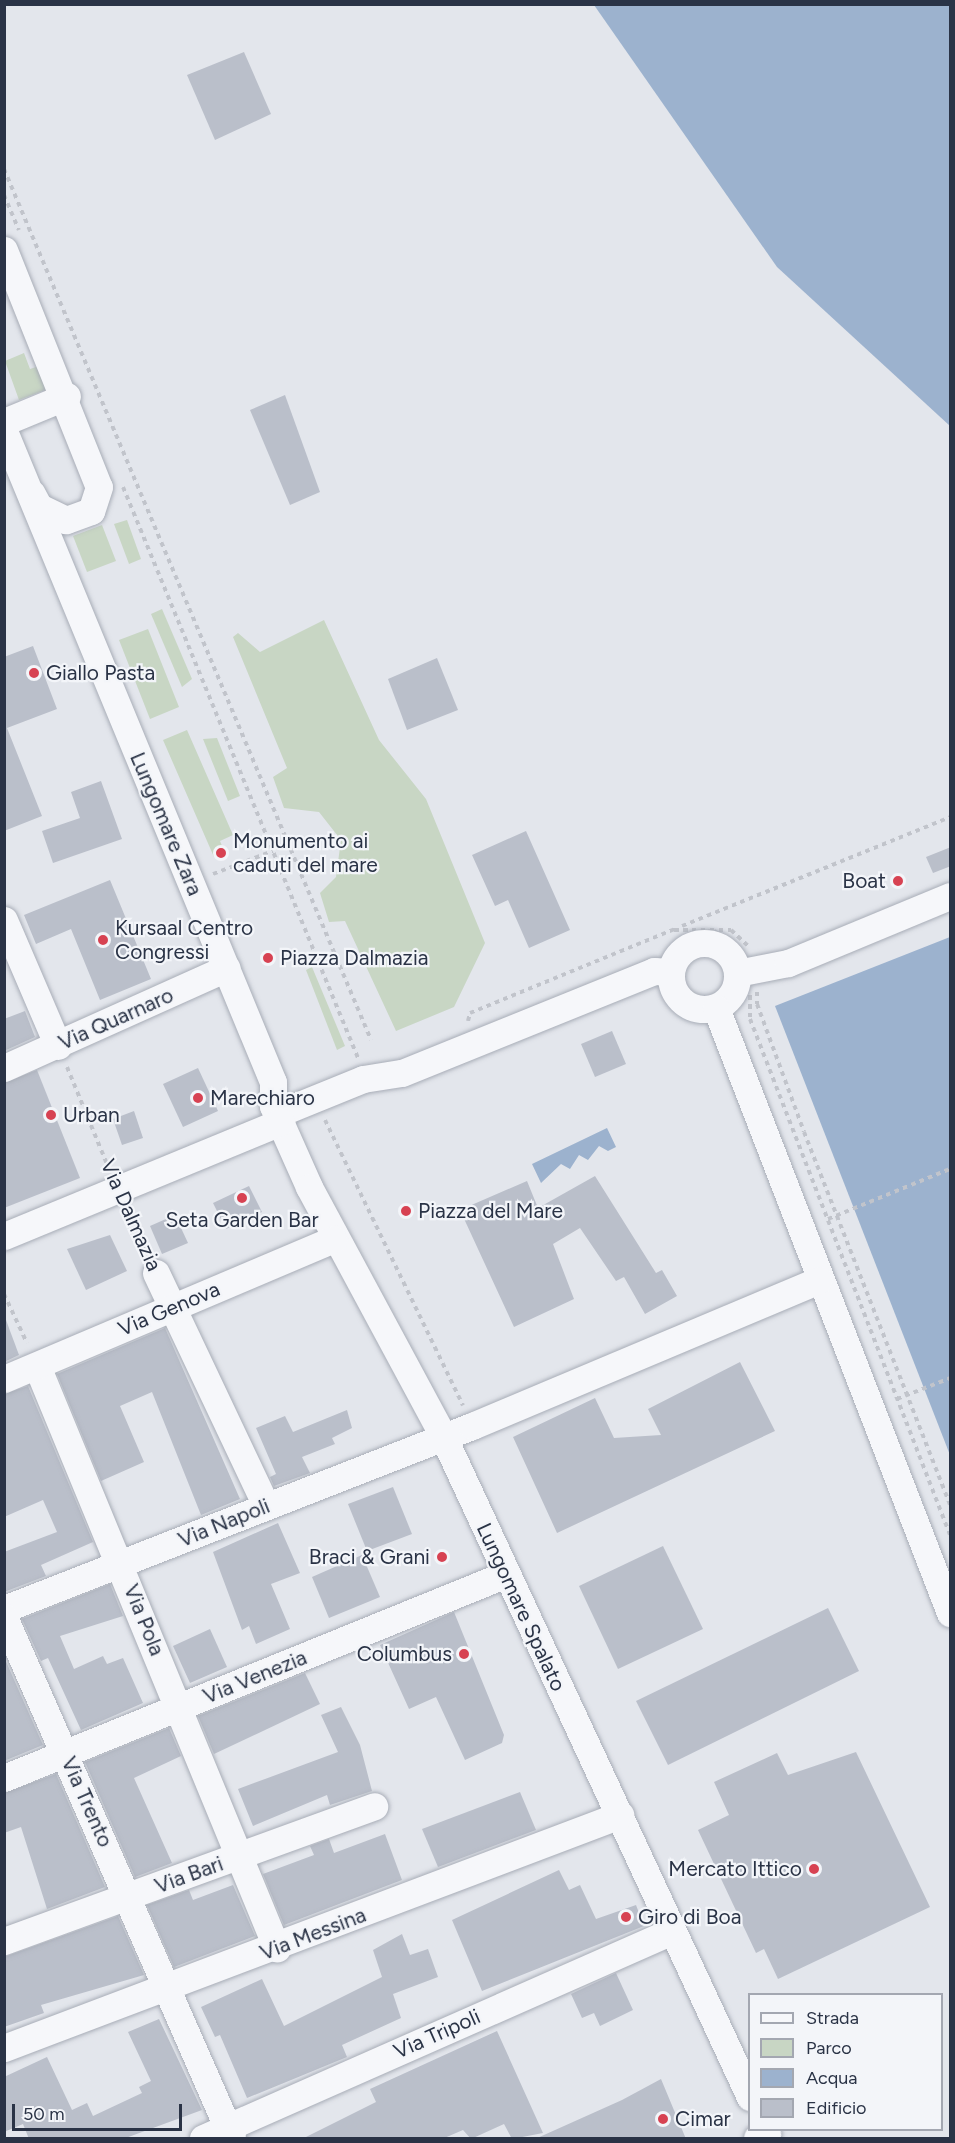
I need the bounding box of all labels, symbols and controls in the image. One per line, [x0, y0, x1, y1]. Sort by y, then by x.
place label: Giallo Pasta [46, 660, 155, 686]
marker: Giallo Pasta [27, 666, 41, 680]
street label: Lungomare Zara [124, 749, 208, 899]
place label: Monumento ai caduti del mare [233, 828, 378, 878]
marker: Monumento ai caduti del mare [214, 846, 228, 860]
place label: Boat [842, 868, 886, 894]
marker: Boat [891, 874, 905, 888]
place label: Kursaal Centro Congressi [115, 915, 253, 965]
marker: Kursaal Centro Congressi [96, 933, 110, 947]
place label: Piazza Dalmazia [280, 945, 429, 971]
marker: Piazza Dalmazia [261, 951, 275, 965]
street label: Via Quarnaro [55, 982, 177, 1056]
place label: Marechiaro [210, 1085, 315, 1111]
marker: Marechiaro [191, 1091, 205, 1105]
place label: Urban [63, 1102, 120, 1128]
marker: Urban [44, 1108, 58, 1122]
street label: Via Dalmazia [95, 1155, 167, 1275]
marker: Seta Garden Bar [235, 1191, 249, 1205]
place label: Piazza del Mare [418, 1198, 563, 1224]
marker: Piazza del Mare [399, 1204, 413, 1218]
place label: Seta Garden Bar [165, 1207, 319, 1233]
street label: Via Genova [114, 1276, 224, 1342]
street label: Via Napoli [175, 1493, 273, 1553]
street label: Lungomare Spalato [471, 1519, 571, 1695]
place label: Braci & Grani [309, 1544, 430, 1570]
marker: Braci & Grani [435, 1550, 449, 1564]
street label: Via Pola [118, 1581, 170, 1659]
place label: Columbus [357, 1641, 452, 1667]
street label: Via Venezia [199, 1645, 311, 1709]
marker: Columbus [457, 1647, 471, 1661]
street label: Via Trento [56, 1753, 118, 1851]
street label: Via Bari [151, 1851, 227, 1899]
place label: Mercato Ittico [668, 1856, 802, 1882]
marker: Mercato Ittico [807, 1862, 821, 1876]
street label: Via Messina [256, 1902, 370, 1966]
place label: Giro di Boa [638, 1904, 741, 1930]
marker: Giro di Boa [619, 1910, 633, 1924]
legend [748, 1993, 943, 2131]
street label: Via Tripoli [390, 2004, 484, 2064]
text: Strada [806, 2007, 859, 2029]
text: Parco [806, 2037, 852, 2059]
text: Acqua [806, 2067, 857, 2089]
scale bar [15, 2092, 184, 2130]
text: Edificio [806, 2097, 867, 2119]
text: 50 m [23, 2103, 65, 2125]
place label: Cimar [675, 2106, 731, 2132]
marker: Cimar [656, 2112, 670, 2126]

